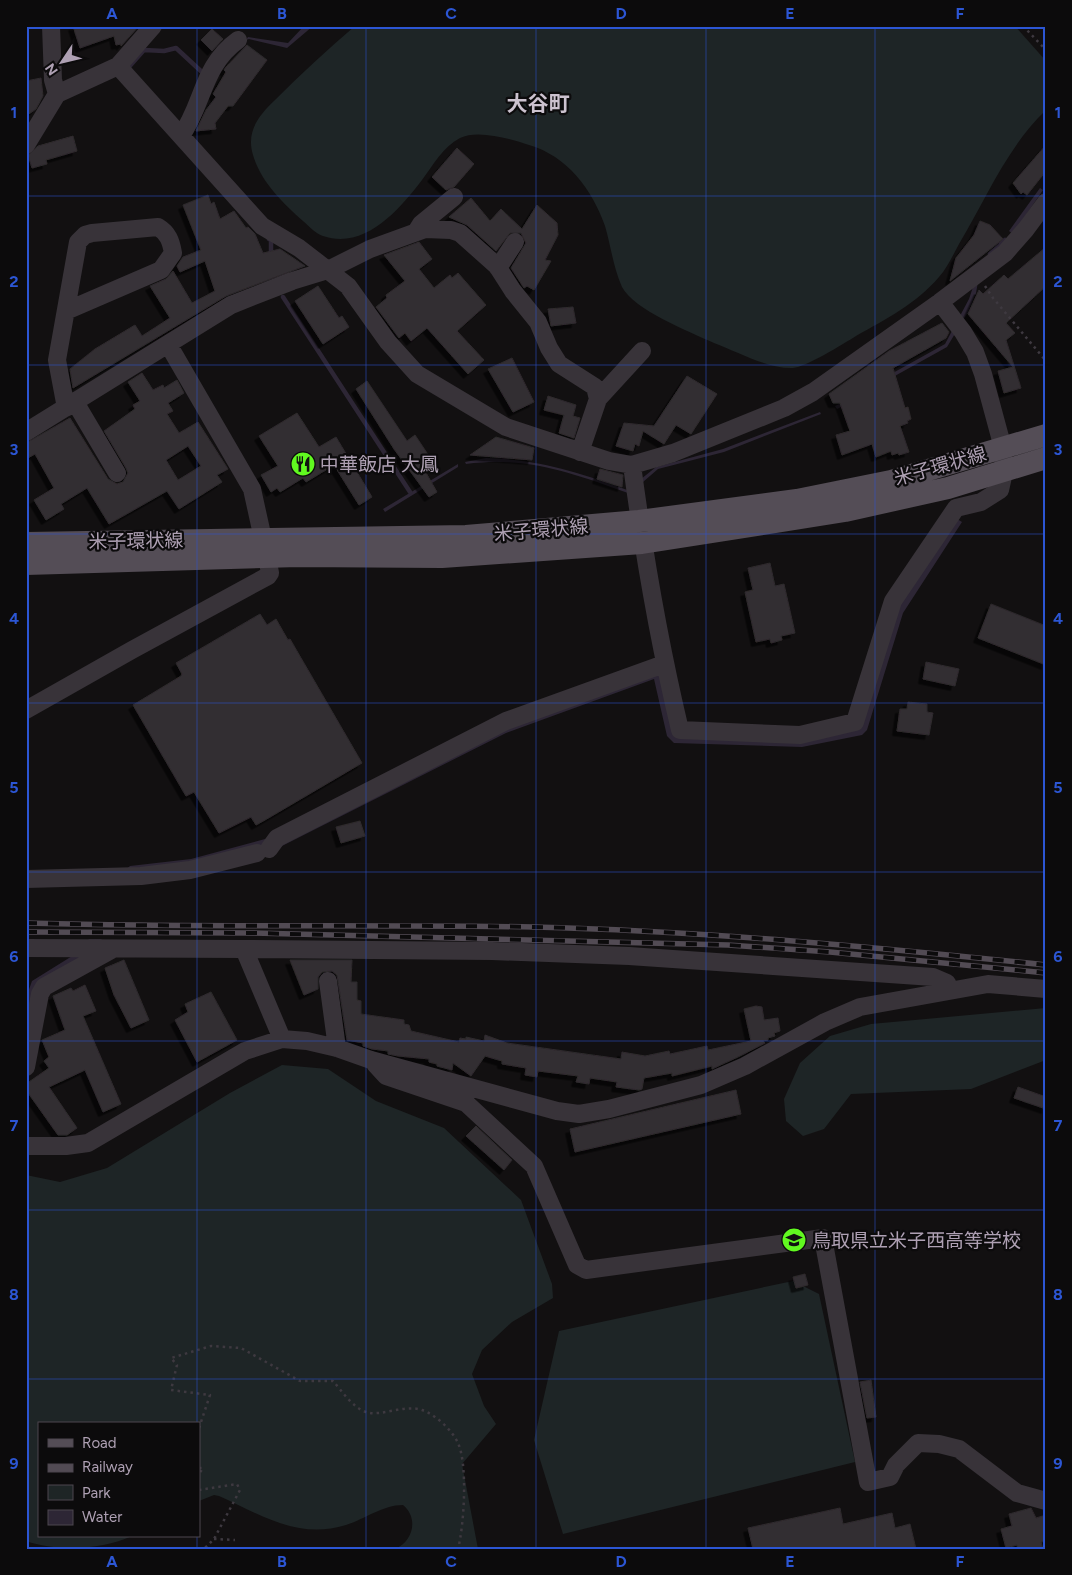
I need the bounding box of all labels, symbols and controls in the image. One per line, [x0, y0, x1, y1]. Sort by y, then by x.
text: A [106, 4, 118, 23]
text: B [277, 4, 287, 23]
text: C [445, 4, 457, 23]
text: D [615, 4, 627, 23]
text: E [785, 4, 795, 23]
text: F [956, 4, 965, 23]
north arrow [38, 38, 88, 88]
text: N [42, 60, 62, 78]
district label: 大谷町 [507, 91, 570, 116]
text: 1 [11, 103, 17, 122]
text: 1 [1055, 103, 1061, 122]
text: 2 [9, 272, 19, 291]
text: 2 [1053, 272, 1063, 291]
text: 3 [10, 440, 19, 459]
text: 3 [1054, 440, 1063, 459]
street label: 米子環状線 [891, 442, 989, 490]
restaurant icon: 中華飯店 大鳳 [290, 451, 316, 477]
place label: 中華飯店 大鳳 [320, 453, 439, 476]
street label: 米子環状線 [493, 514, 589, 546]
street label: 米子環状線 [88, 529, 184, 553]
text: 4 [9, 609, 19, 628]
text: 4 [1053, 609, 1063, 628]
text: 5 [9, 778, 19, 797]
text: 5 [1053, 778, 1063, 797]
text: 6 [9, 947, 19, 966]
text: 6 [1053, 947, 1063, 966]
text: 7 [10, 1116, 19, 1135]
text: 7 [1054, 1116, 1063, 1135]
school or university icon: 鳥取県立米子西高等学校 [781, 1227, 807, 1253]
place label: 鳥取県立米子西高等学校 [812, 1229, 1021, 1252]
text: 8 [9, 1285, 19, 1304]
text: 8 [1053, 1285, 1063, 1304]
legend [38, 1422, 200, 1538]
text: Road [82, 1434, 117, 1452]
text: 9 [9, 1454, 19, 1473]
text: 9 [1053, 1454, 1063, 1473]
text: Railway [82, 1458, 133, 1476]
text: Park [82, 1484, 111, 1502]
text: Water [82, 1508, 122, 1526]
text: A [106, 1552, 118, 1571]
text: B [277, 1552, 287, 1571]
text: C [445, 1552, 457, 1571]
text: D [615, 1552, 627, 1571]
text: E [785, 1552, 795, 1571]
text: F [956, 1552, 965, 1571]

